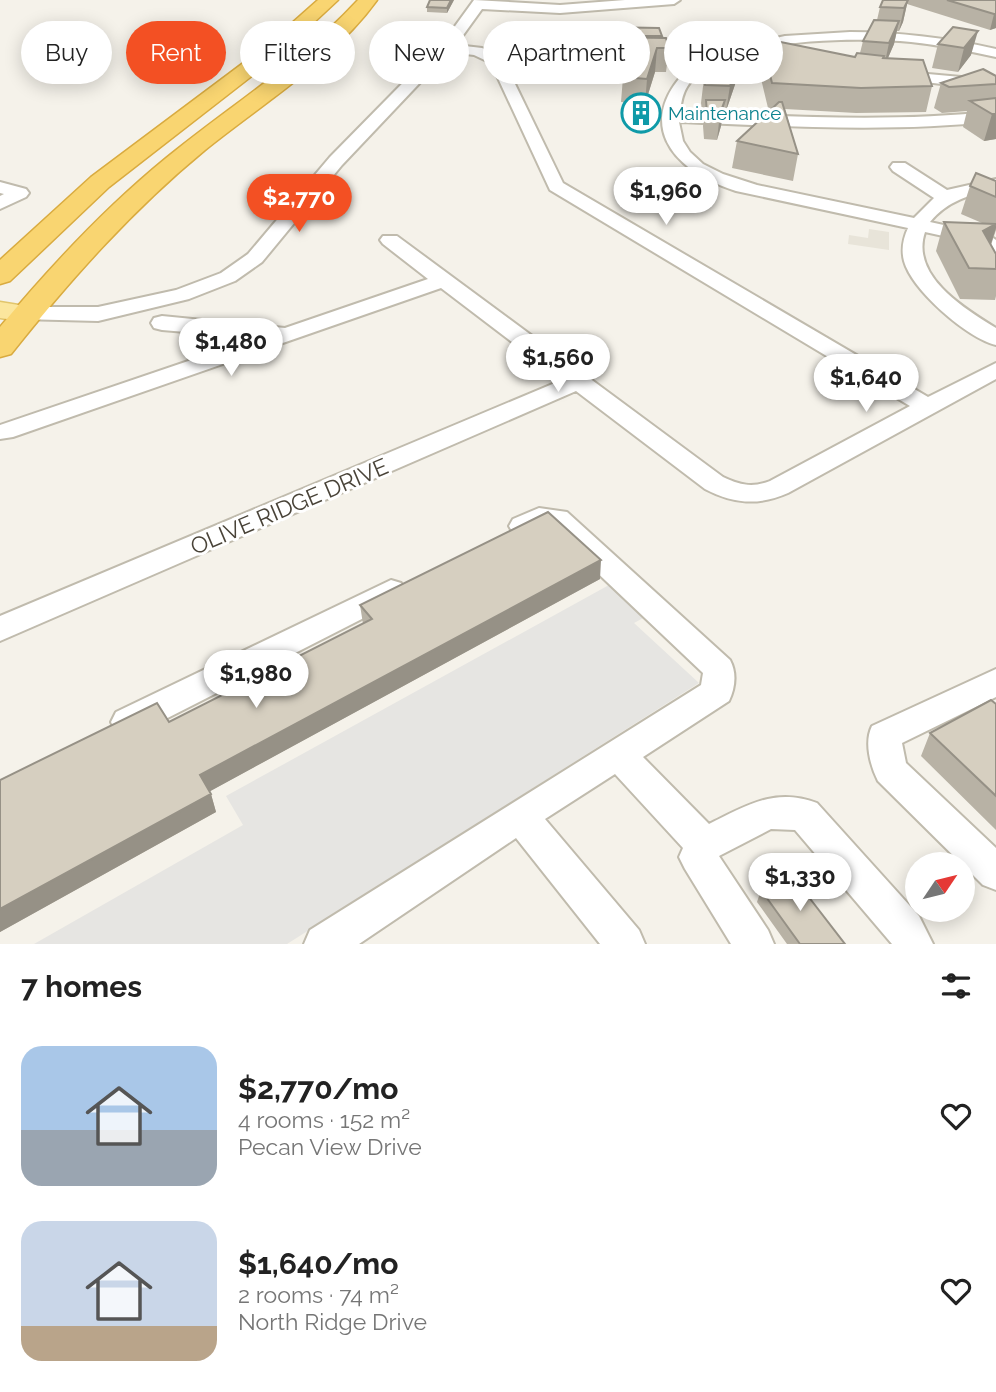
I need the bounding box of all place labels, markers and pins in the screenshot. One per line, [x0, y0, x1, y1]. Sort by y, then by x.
building icon: Maintenance [620, 92, 662, 134]
place label: Maintenance [668, 102, 781, 124]
pin: $1,960 [609, 168, 723, 227]
pin: $2,770 [242, 174, 356, 234]
pin: $1,480 [174, 318, 288, 378]
pin: $1,560 [501, 334, 615, 394]
pin: $1,640 [809, 354, 923, 414]
pin: $1,980 [199, 650, 313, 710]
pin: $1,330 [743, 853, 857, 913]

